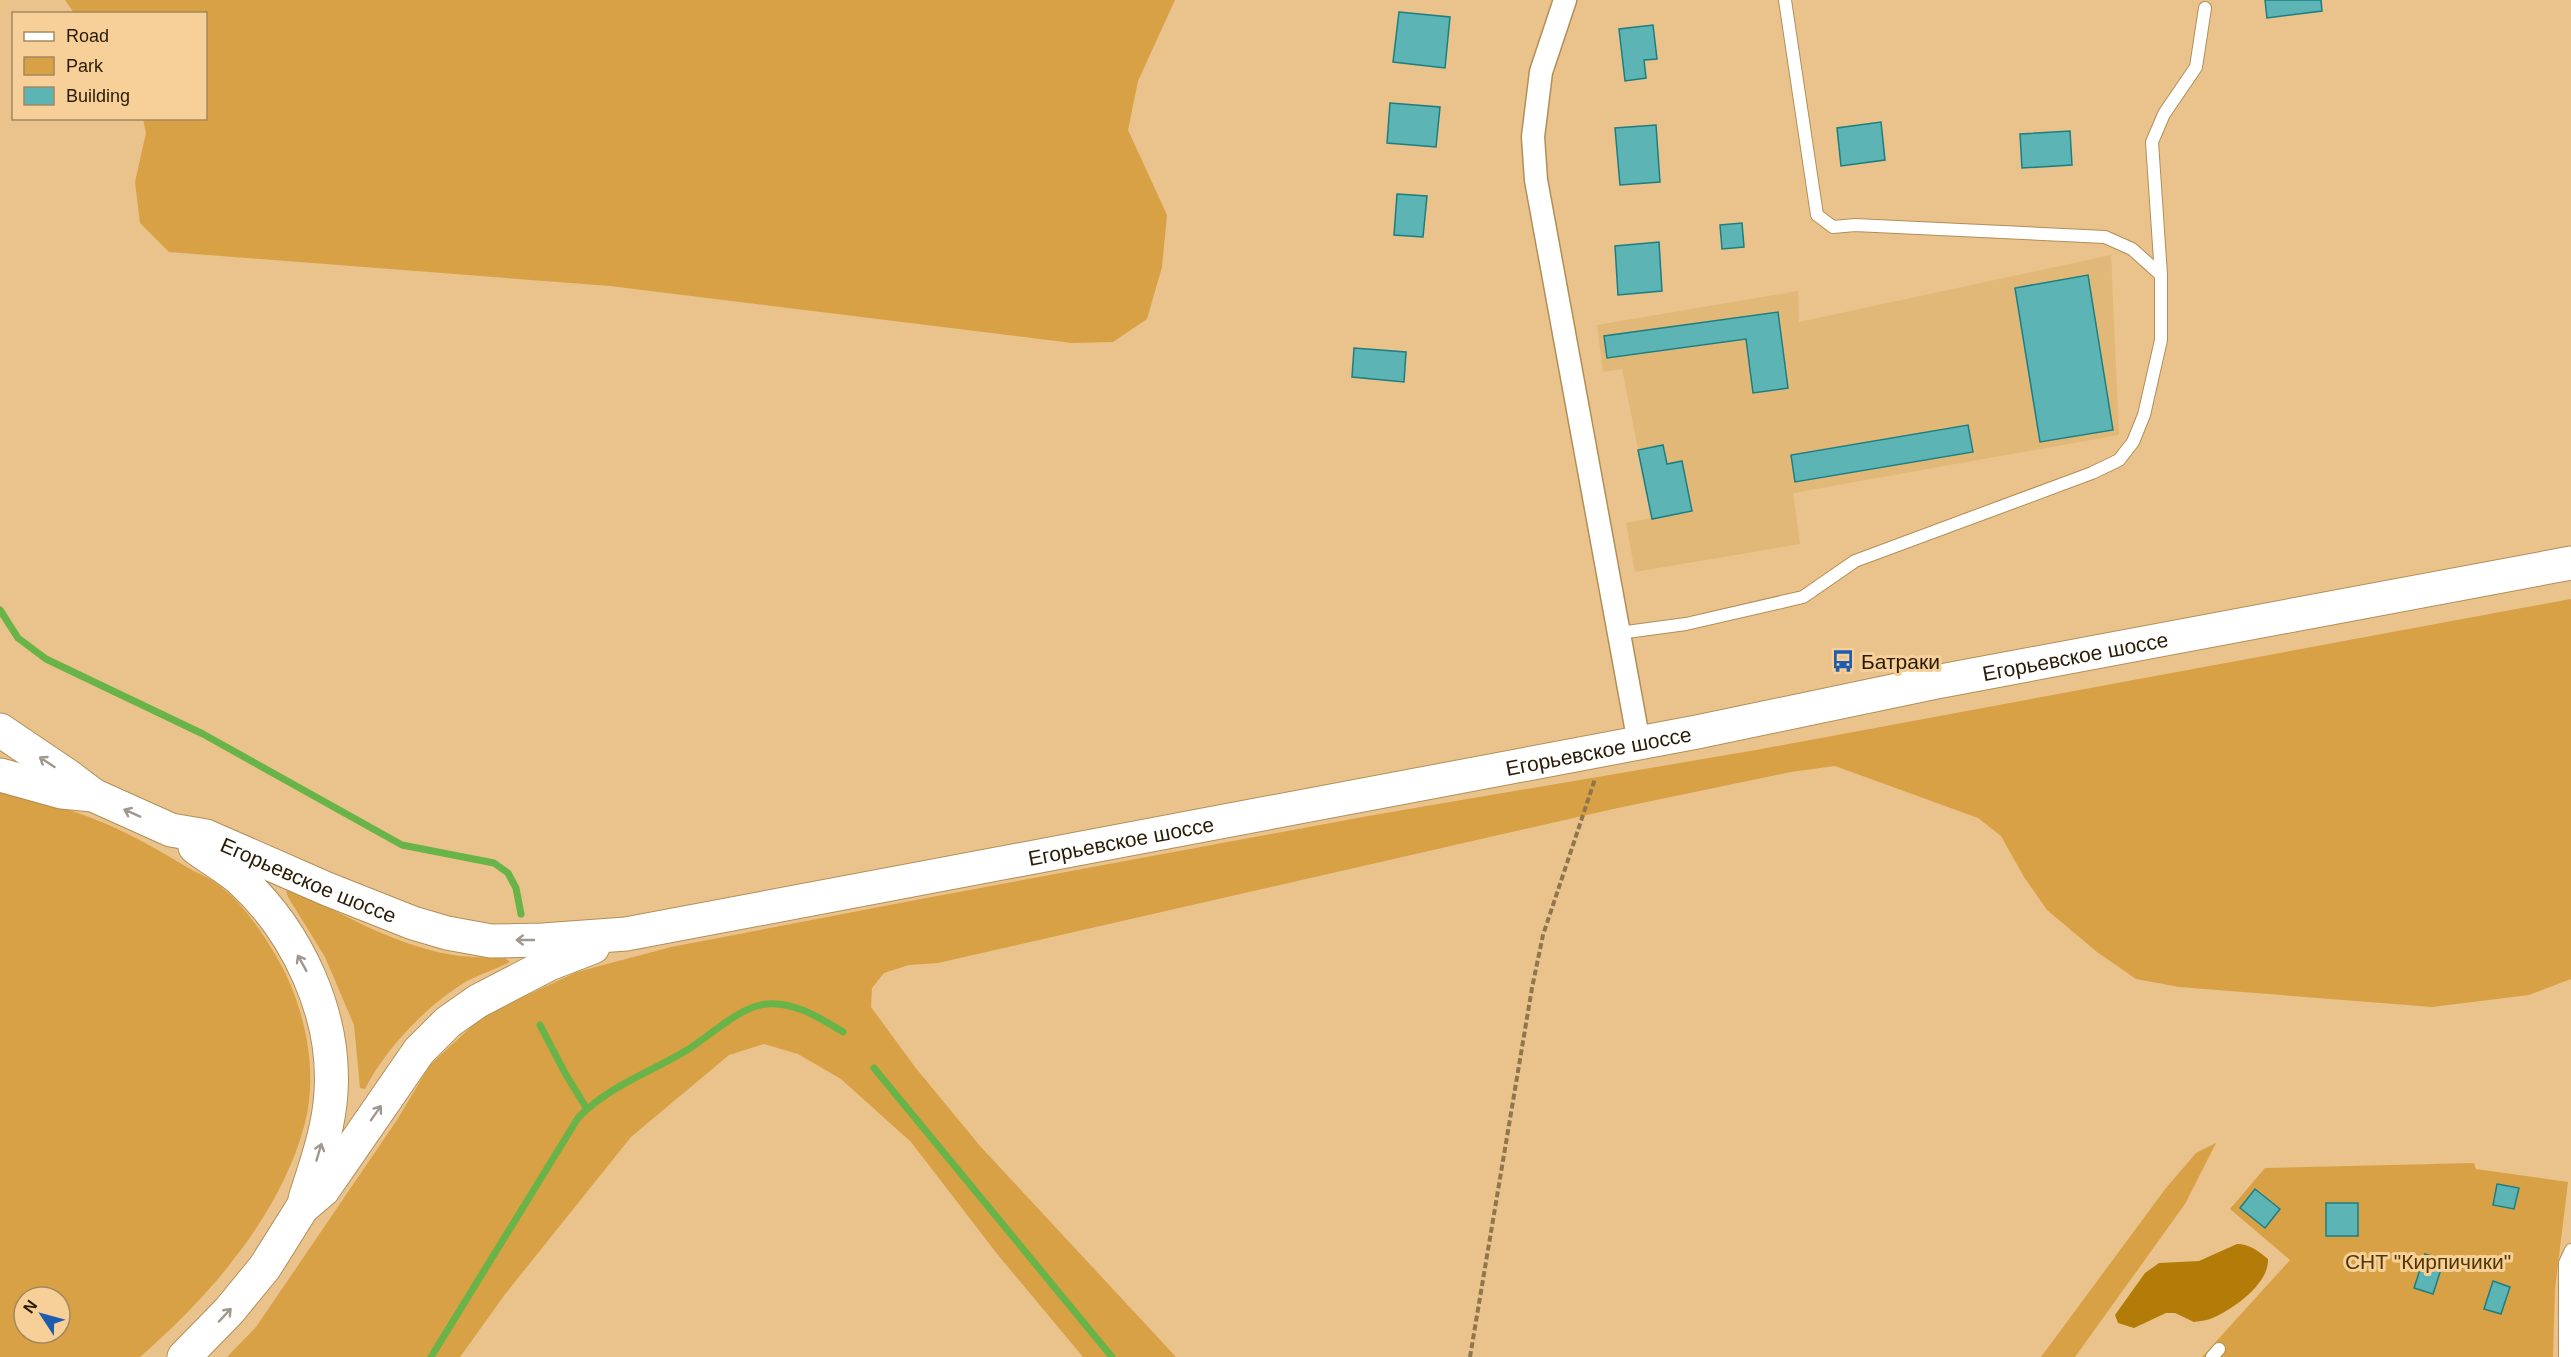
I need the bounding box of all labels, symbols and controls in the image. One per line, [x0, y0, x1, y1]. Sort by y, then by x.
legend [12, 12, 207, 120]
text: Road [66, 26, 109, 46]
text: Park [66, 56, 104, 76]
text: Building [66, 86, 130, 106]
street label: Егорьевское шоссе [1980, 627, 2170, 685]
bus stop icon: Батраки [1830, 648, 1856, 674]
place label: Батраки [1861, 650, 1940, 673]
street label: Егорьевское шоссе [1504, 722, 1693, 779]
one-way arrow [39, 756, 56, 768]
one-way arrow [123, 807, 142, 818]
street label: Егорьевское шоссе [1026, 812, 1216, 869]
street label: Егорьевское шоссе [217, 832, 400, 927]
one-way arrow [516, 934, 536, 946]
one-way arrow [296, 955, 308, 972]
one-way arrow [370, 1105, 382, 1121]
one-way arrow [314, 1143, 325, 1162]
park label: СНТ "Кирпичики" [2345, 1250, 2511, 1273]
north arrow [12, 1285, 72, 1345]
text: N [20, 1297, 41, 1316]
one-way arrow [218, 1308, 232, 1323]

